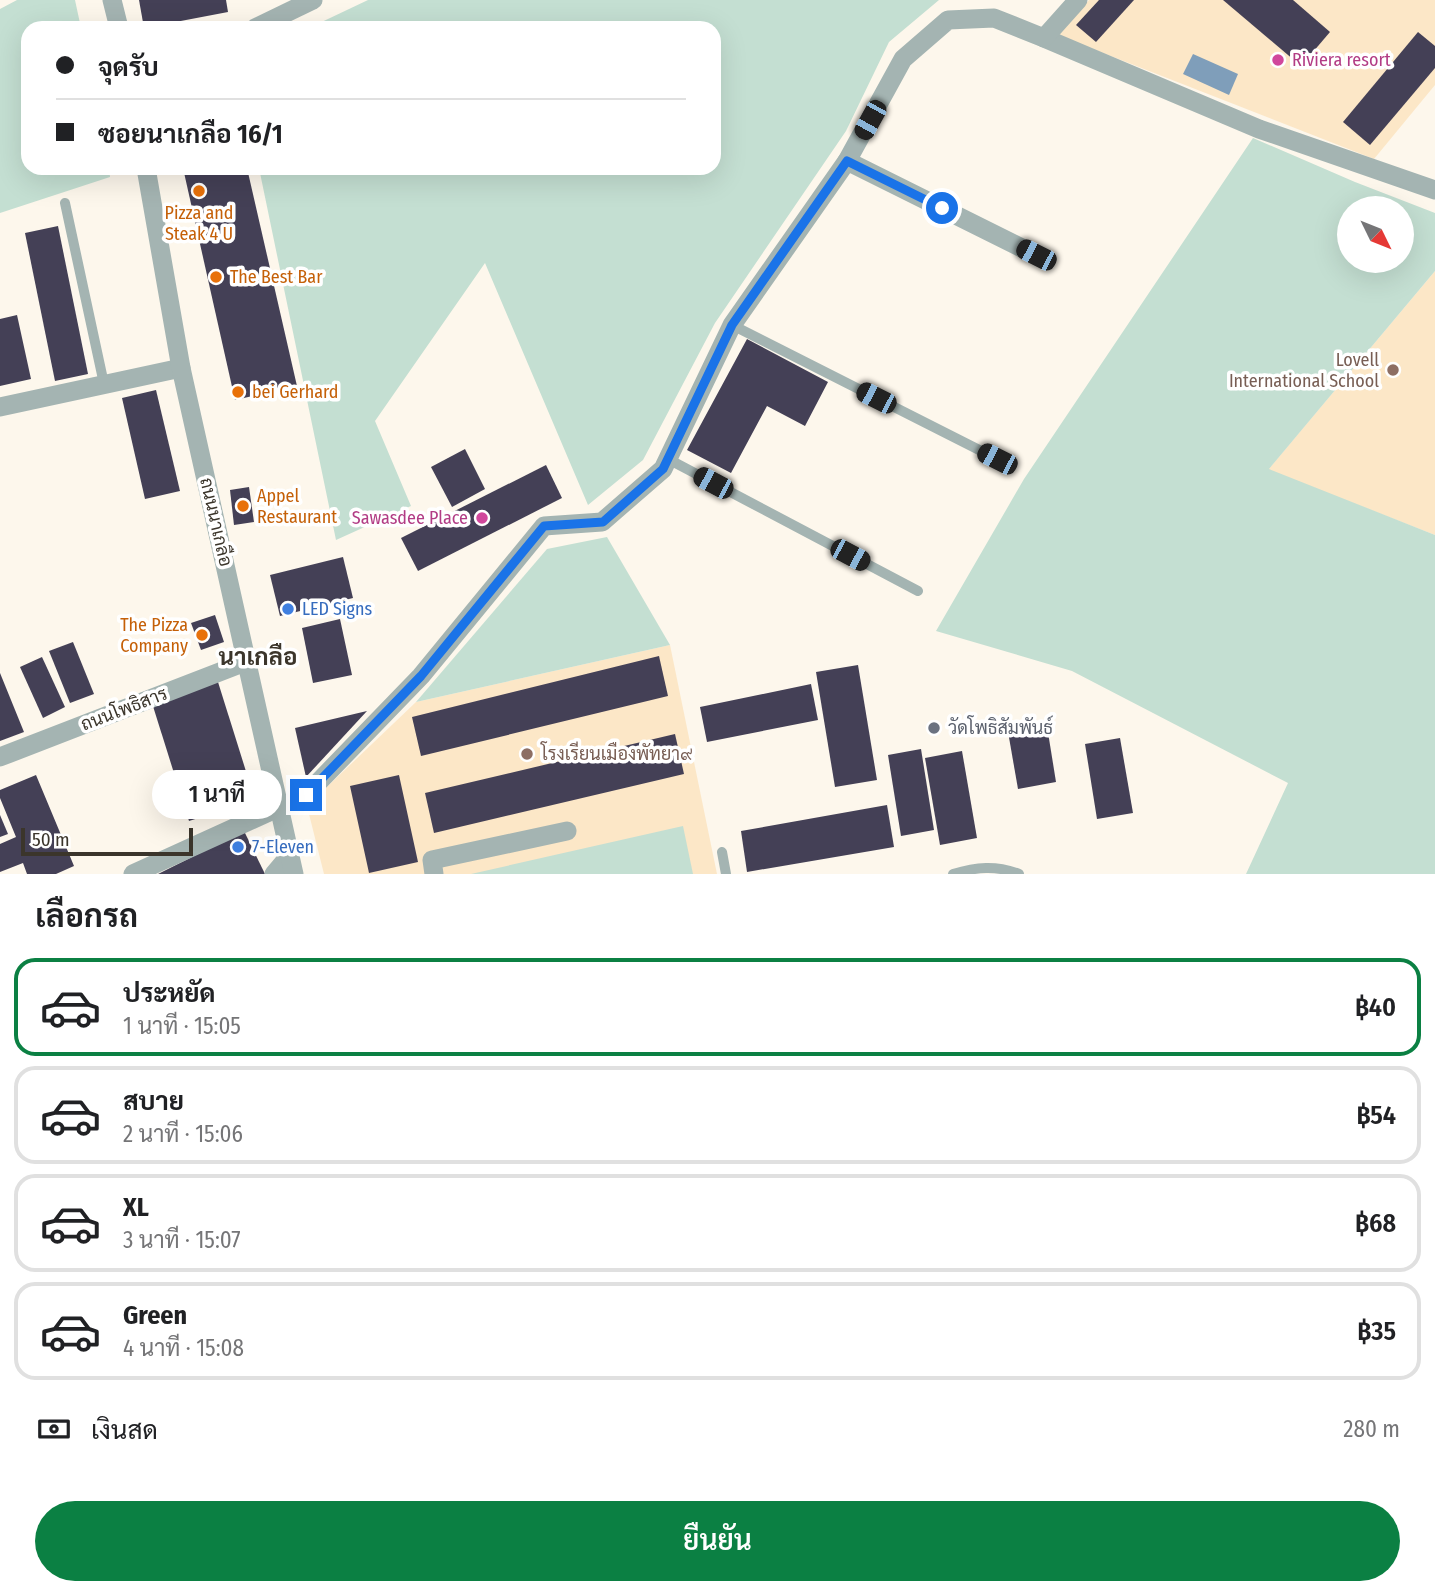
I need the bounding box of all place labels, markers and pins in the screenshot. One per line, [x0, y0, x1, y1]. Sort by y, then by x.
place label: Riviera resort [1292, 49, 1391, 71]
marker: Riviera resort [1270, 52, 1286, 68]
marker: Pizza and Steak 4 U [191, 183, 207, 199]
place label: Pizza and Steak 4 U [165, 202, 233, 245]
place label: The Best Bar [230, 266, 323, 288]
marker: The Best Bar [208, 269, 224, 285]
place label: Lovell International School [1229, 349, 1379, 392]
marker: Lovell International School [1385, 362, 1401, 378]
place label: bei Gerhard [252, 381, 338, 403]
marker: bei Gerhard [230, 384, 246, 400]
place label: Appel Restaurant [257, 485, 337, 528]
marker: Appel Restaurant [235, 498, 251, 514]
place label: Sawasdee Place [352, 507, 468, 529]
marker: Sawasdee Place [474, 510, 490, 526]
place label: LED Signs [302, 598, 373, 620]
marker: LED Signs [280, 601, 296, 617]
place label: The Pizza Company [120, 614, 188, 657]
marker: The Pizza Company [194, 627, 210, 643]
place label: วัดโพธิสัมพันธ์ [948, 715, 1053, 739]
marker: วัดโพธิสัมพันธ์ [926, 720, 942, 736]
place label: โรงเรียนเมืองพัทยา๙ [540, 741, 692, 765]
marker: โรงเรียนเมืองพัทยา๙ [519, 746, 535, 762]
place label: 7-Eleven [252, 836, 314, 858]
marker: 7-Eleven [230, 839, 246, 855]

